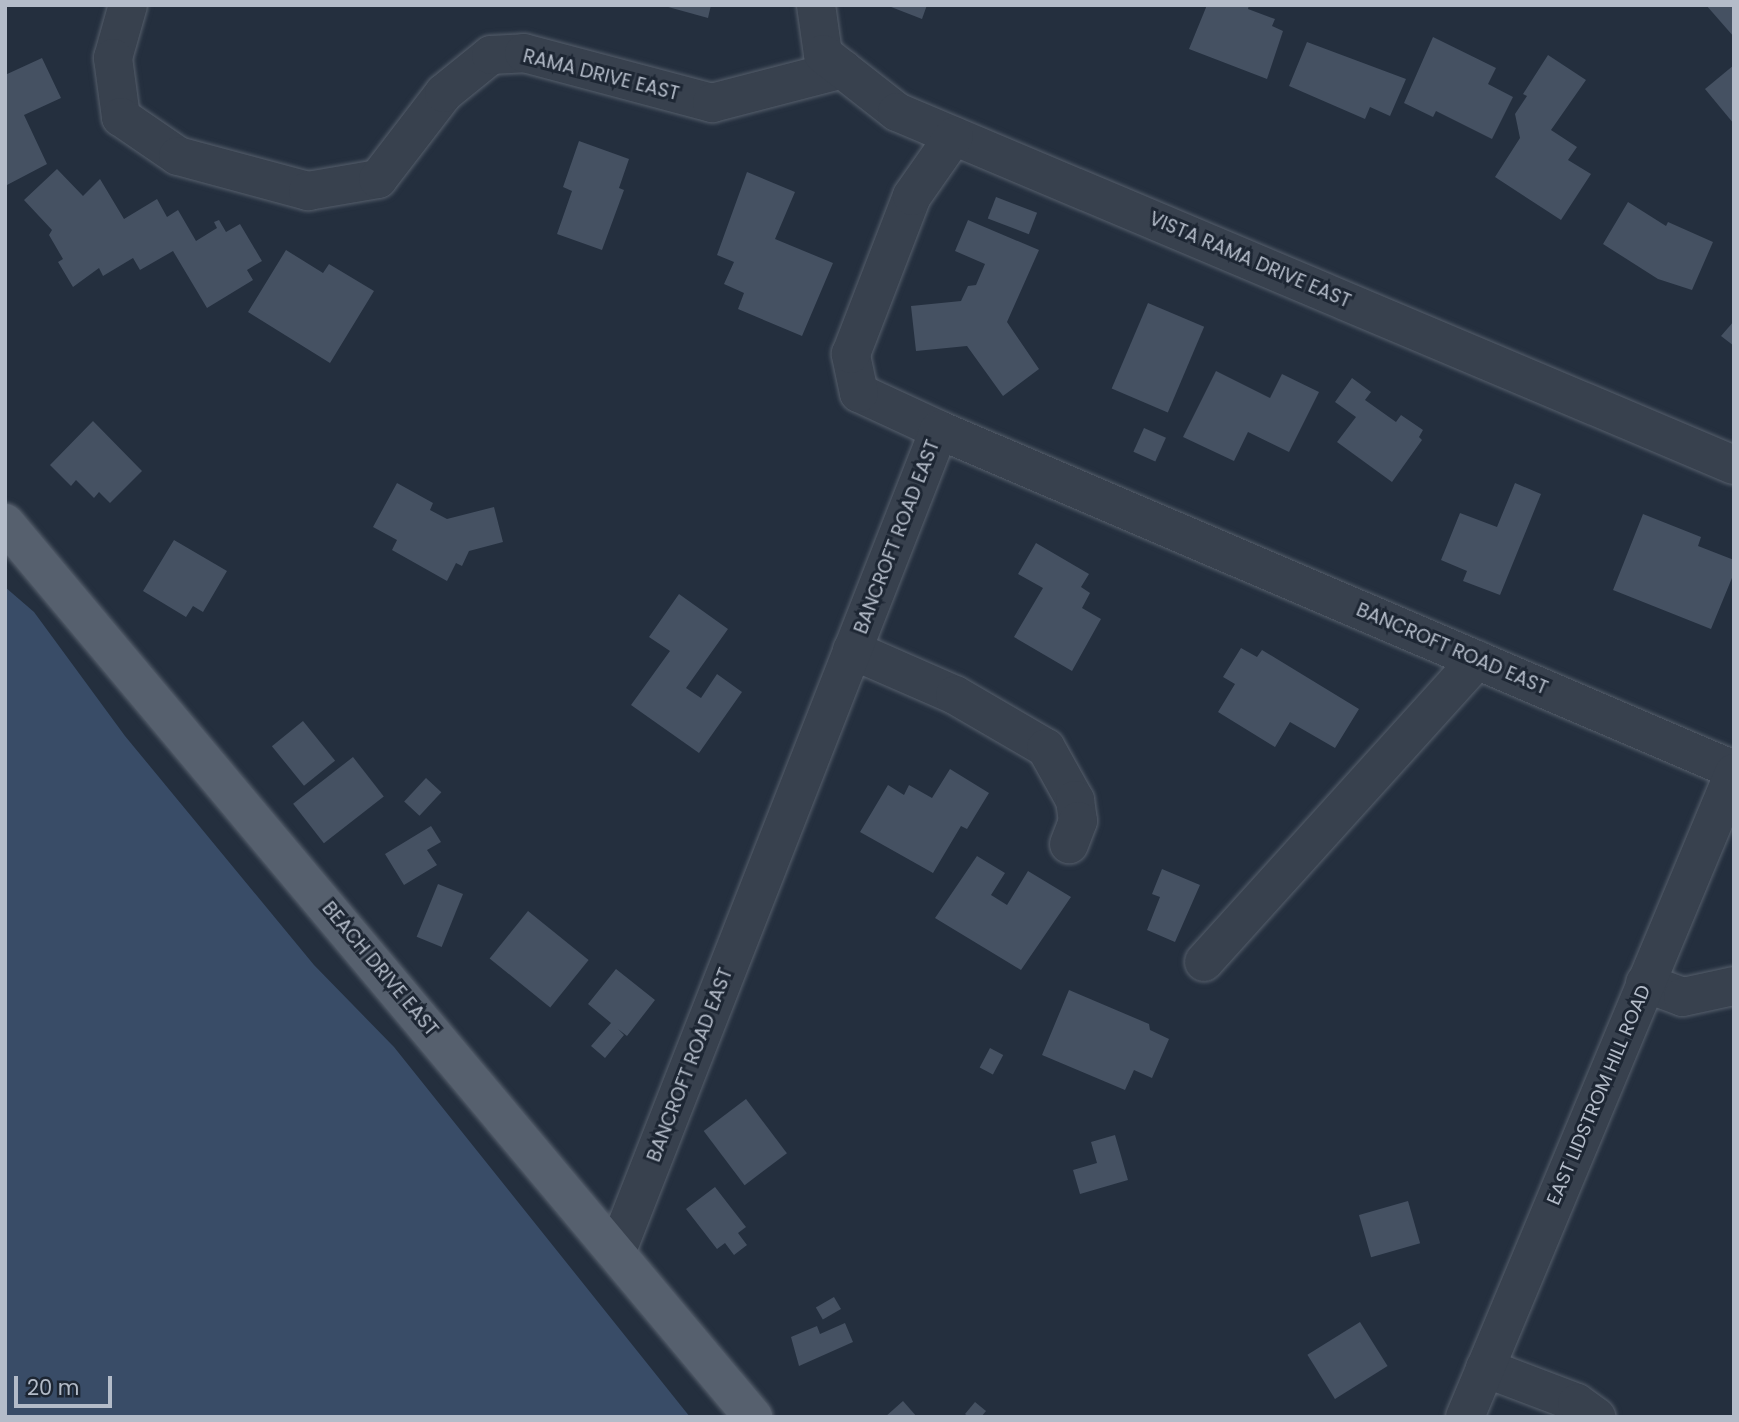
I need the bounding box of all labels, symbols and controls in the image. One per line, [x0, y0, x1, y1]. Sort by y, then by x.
street label: RAMA DRIVE EAST [521, 45, 681, 105]
street label: VISTA RAMA DRIVE EAST [1146, 207, 1354, 313]
street label: BANCROFT ROAD EAST [850, 437, 944, 637]
street label: BANCROFT ROAD EAST [1353, 598, 1551, 700]
street label: BEACH DRIVE EAST [317, 897, 443, 1041]
street label: BANCROFT ROAD EAST [643, 965, 737, 1165]
street label: EAST LIDSTROM HILL ROAD [1542, 982, 1656, 1208]
scale bar [18, 1362, 116, 1406]
text: 20 m [27, 1373, 80, 1402]

